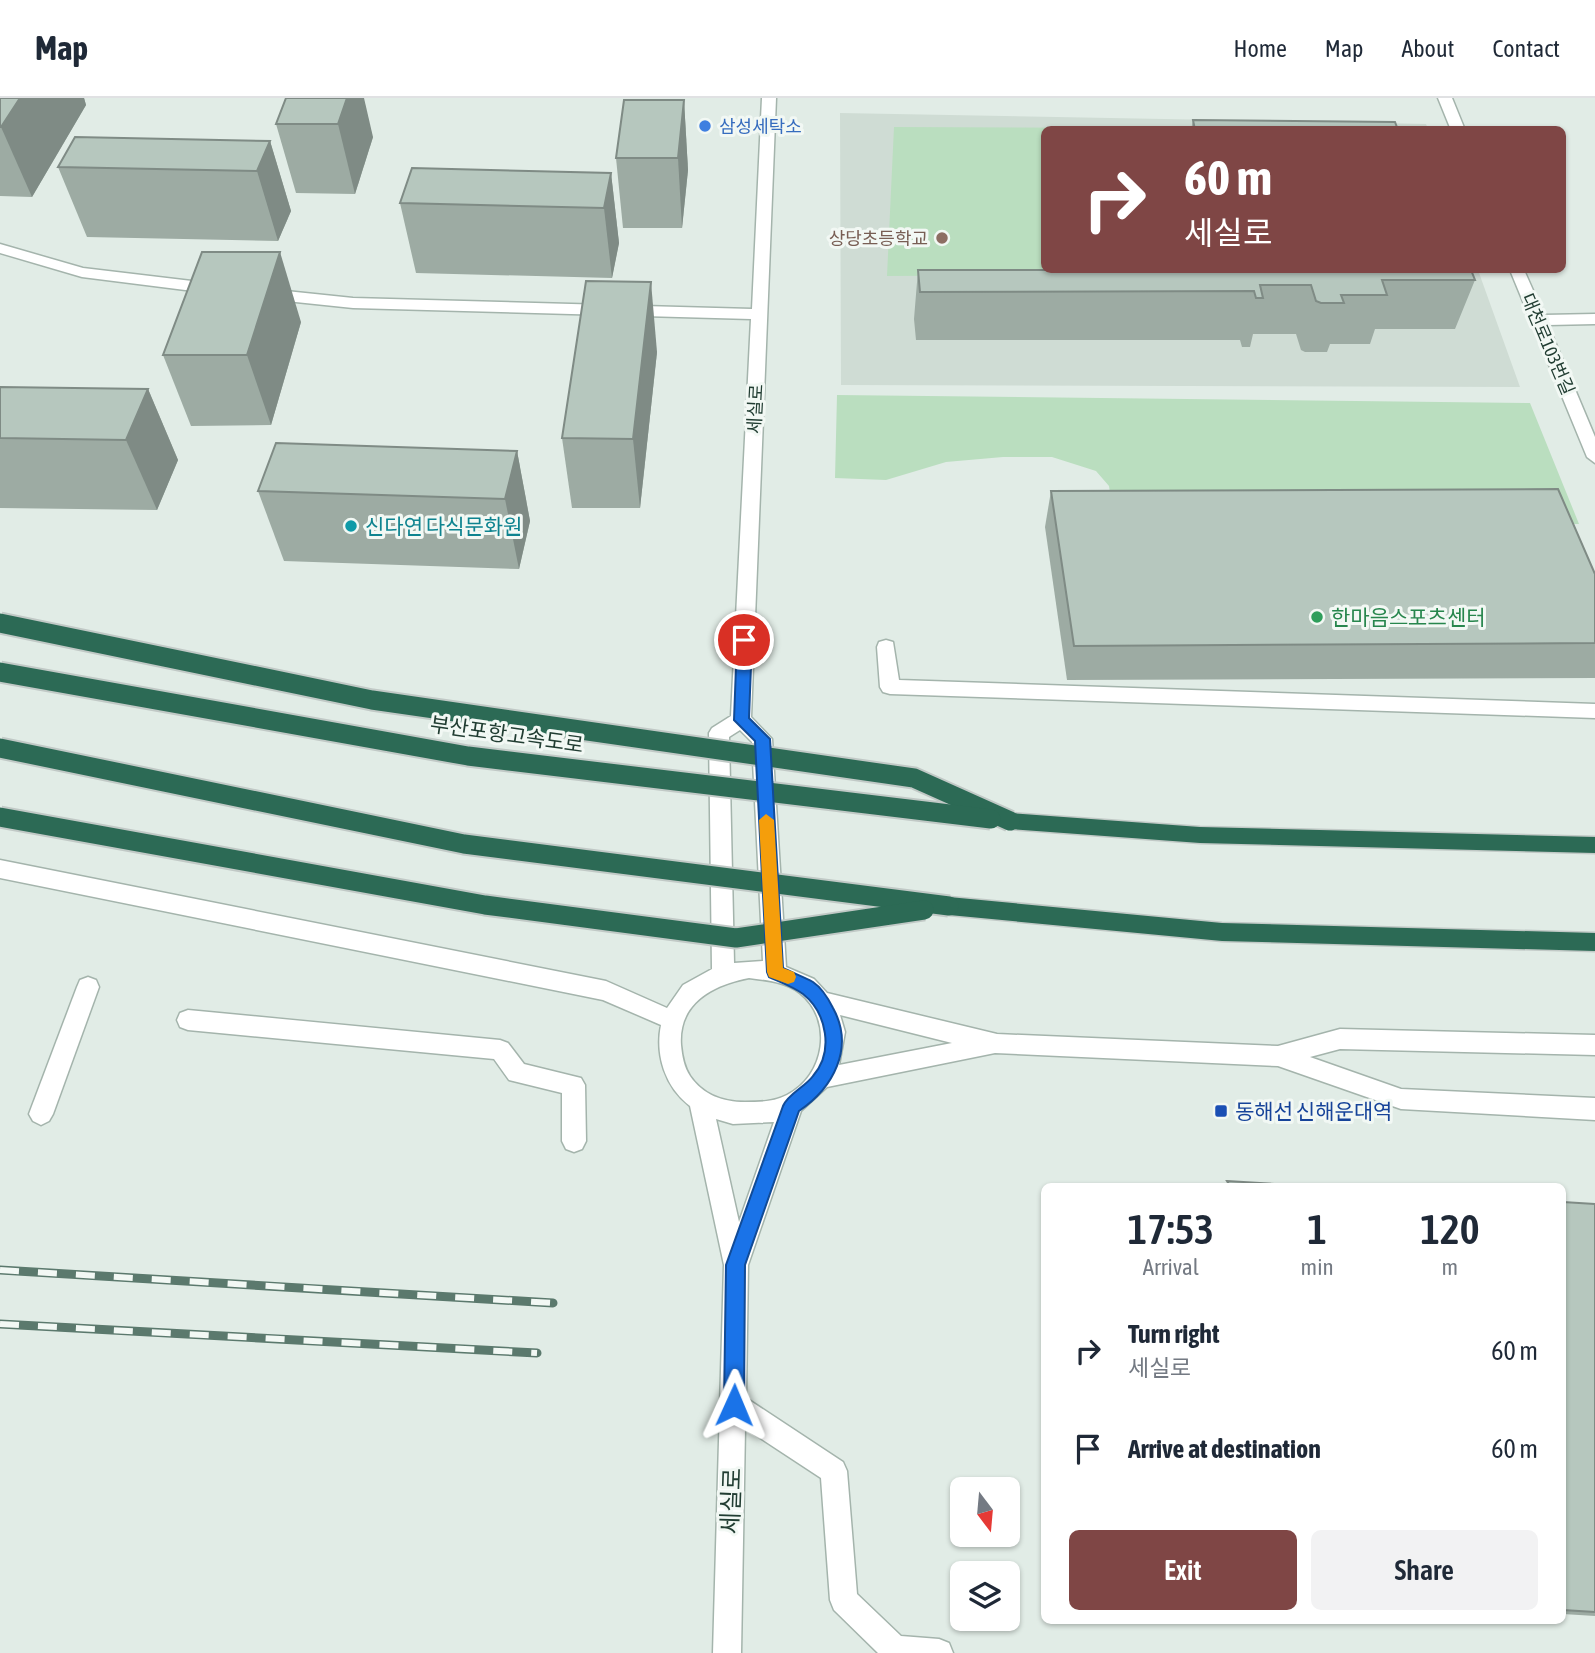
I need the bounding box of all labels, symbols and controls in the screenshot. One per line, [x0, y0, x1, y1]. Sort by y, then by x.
text: Map [35, 29, 88, 67]
text: Home [1233, 35, 1287, 62]
text: Map [1325, 35, 1363, 62]
text: About [1401, 35, 1454, 62]
text: Contact [1492, 35, 1560, 62]
place label: 삼성세탁소 [719, 116, 802, 137]
marker: 삼성세탁소 [697, 118, 713, 134]
text: 60 m [1184, 149, 1272, 205]
icon: right [1069, 154, 1160, 245]
text: 세실로 [1184, 214, 1272, 251]
place label: 상당초등학교 [829, 228, 928, 249]
marker: 상당초등학교 [934, 230, 950, 246]
street label: 대천로103번길 [1517, 290, 1579, 398]
street label: 세실로 [743, 384, 767, 434]
place label: 신다연 다식문화원 [365, 514, 522, 538]
marker: 신다연 다식문화원 [343, 518, 359, 534]
place label: 한마음스포츠센터 [1331, 605, 1486, 629]
marker: 한마음스포츠센터 [1309, 609, 1325, 625]
pin [714, 610, 774, 670]
icon: arrive [725, 621, 763, 659]
street label: 부산포항고속도로 [429, 711, 585, 757]
place label: 동해선 신해운대역 [1235, 1099, 1392, 1123]
marker: 동해선 신해운대역 [1213, 1103, 1229, 1119]
text: 17:53 [1128, 1205, 1214, 1253]
text: 1 [1307, 1205, 1327, 1253]
text: 120 [1420, 1205, 1479, 1253]
text: Arrival [1143, 1254, 1199, 1280]
text: min [1301, 1254, 1334, 1280]
text: m [1442, 1254, 1458, 1280]
text: Turn right [1128, 1319, 1219, 1349]
icon: right [1069, 1332, 1107, 1370]
text: 60 m [1491, 1336, 1538, 1366]
text: 세실로 [1128, 1355, 1191, 1381]
position arrow [697, 1368, 771, 1442]
icon: arrive [1069, 1430, 1107, 1468]
text: Arrive at destination [1128, 1434, 1321, 1464]
text: 60 m [1491, 1434, 1538, 1464]
street label: 세실로 [716, 1467, 746, 1535]
north arrow [950, 1477, 1020, 1547]
map controls [950, 1477, 1020, 1631]
button: Exit [1069, 1530, 1297, 1610]
button: Share [1311, 1530, 1538, 1610]
button: layers [950, 1561, 1020, 1631]

